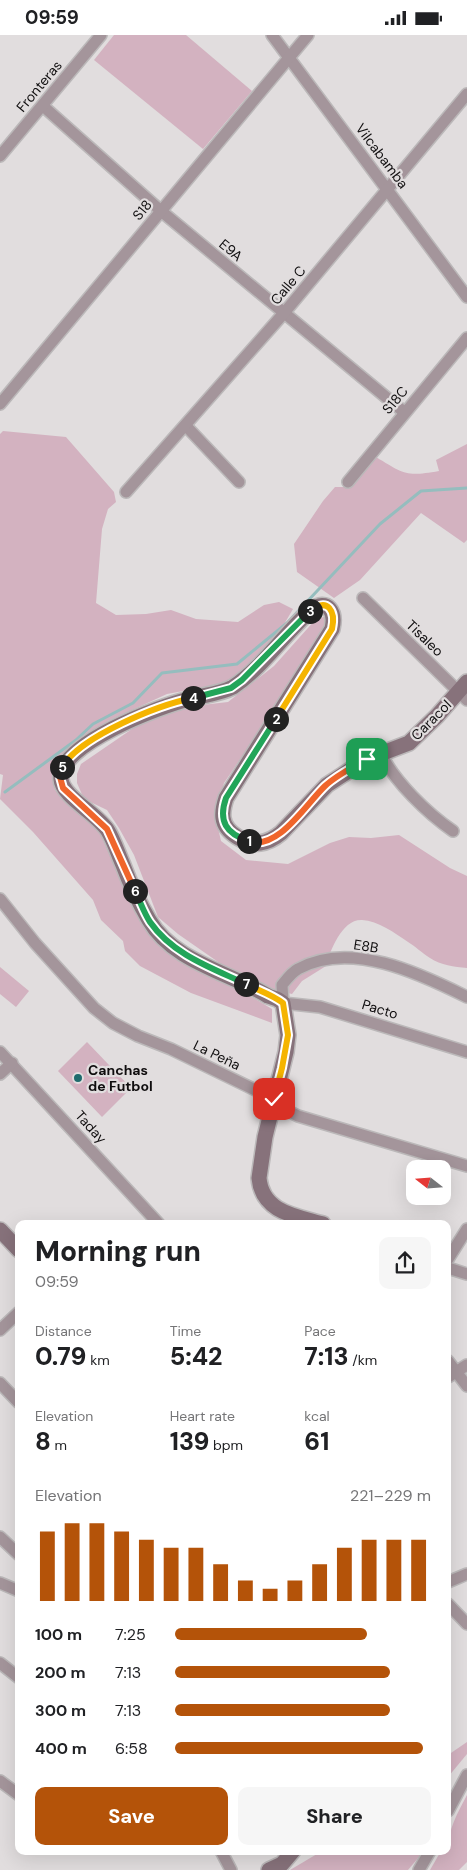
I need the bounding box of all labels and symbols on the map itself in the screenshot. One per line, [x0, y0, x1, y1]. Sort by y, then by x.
street label: Fronteras [12, 57, 66, 115]
street label: Vilcabamba [352, 120, 412, 192]
street label: S18 [128, 196, 156, 224]
street label: E9A [216, 235, 246, 265]
street label: Calle C [266, 262, 310, 308]
street label: S18C [378, 382, 412, 418]
pin: 3 [298, 599, 322, 623]
street label: Tisaleo [402, 616, 448, 660]
pin: 4 [180, 685, 206, 711]
street label: Caracol [407, 696, 455, 744]
pin: 2 [264, 707, 288, 731]
pin [346, 738, 388, 780]
pin: 5 [50, 755, 74, 779]
pin: 1 [236, 829, 262, 853]
pin: 6 [122, 879, 148, 903]
street label: E8B [352, 935, 380, 957]
pin: 7 [234, 971, 258, 997]
street label: Pacto [360, 995, 400, 1023]
street label: La Peña [191, 1036, 243, 1074]
place label: Canchas de Futbol [88, 1061, 153, 1095]
marker: Canchas de Futbol [72, 1072, 84, 1084]
pin [253, 1078, 295, 1120]
street label: Taday [71, 1107, 111, 1147]
north arrow [406, 1160, 451, 1205]

